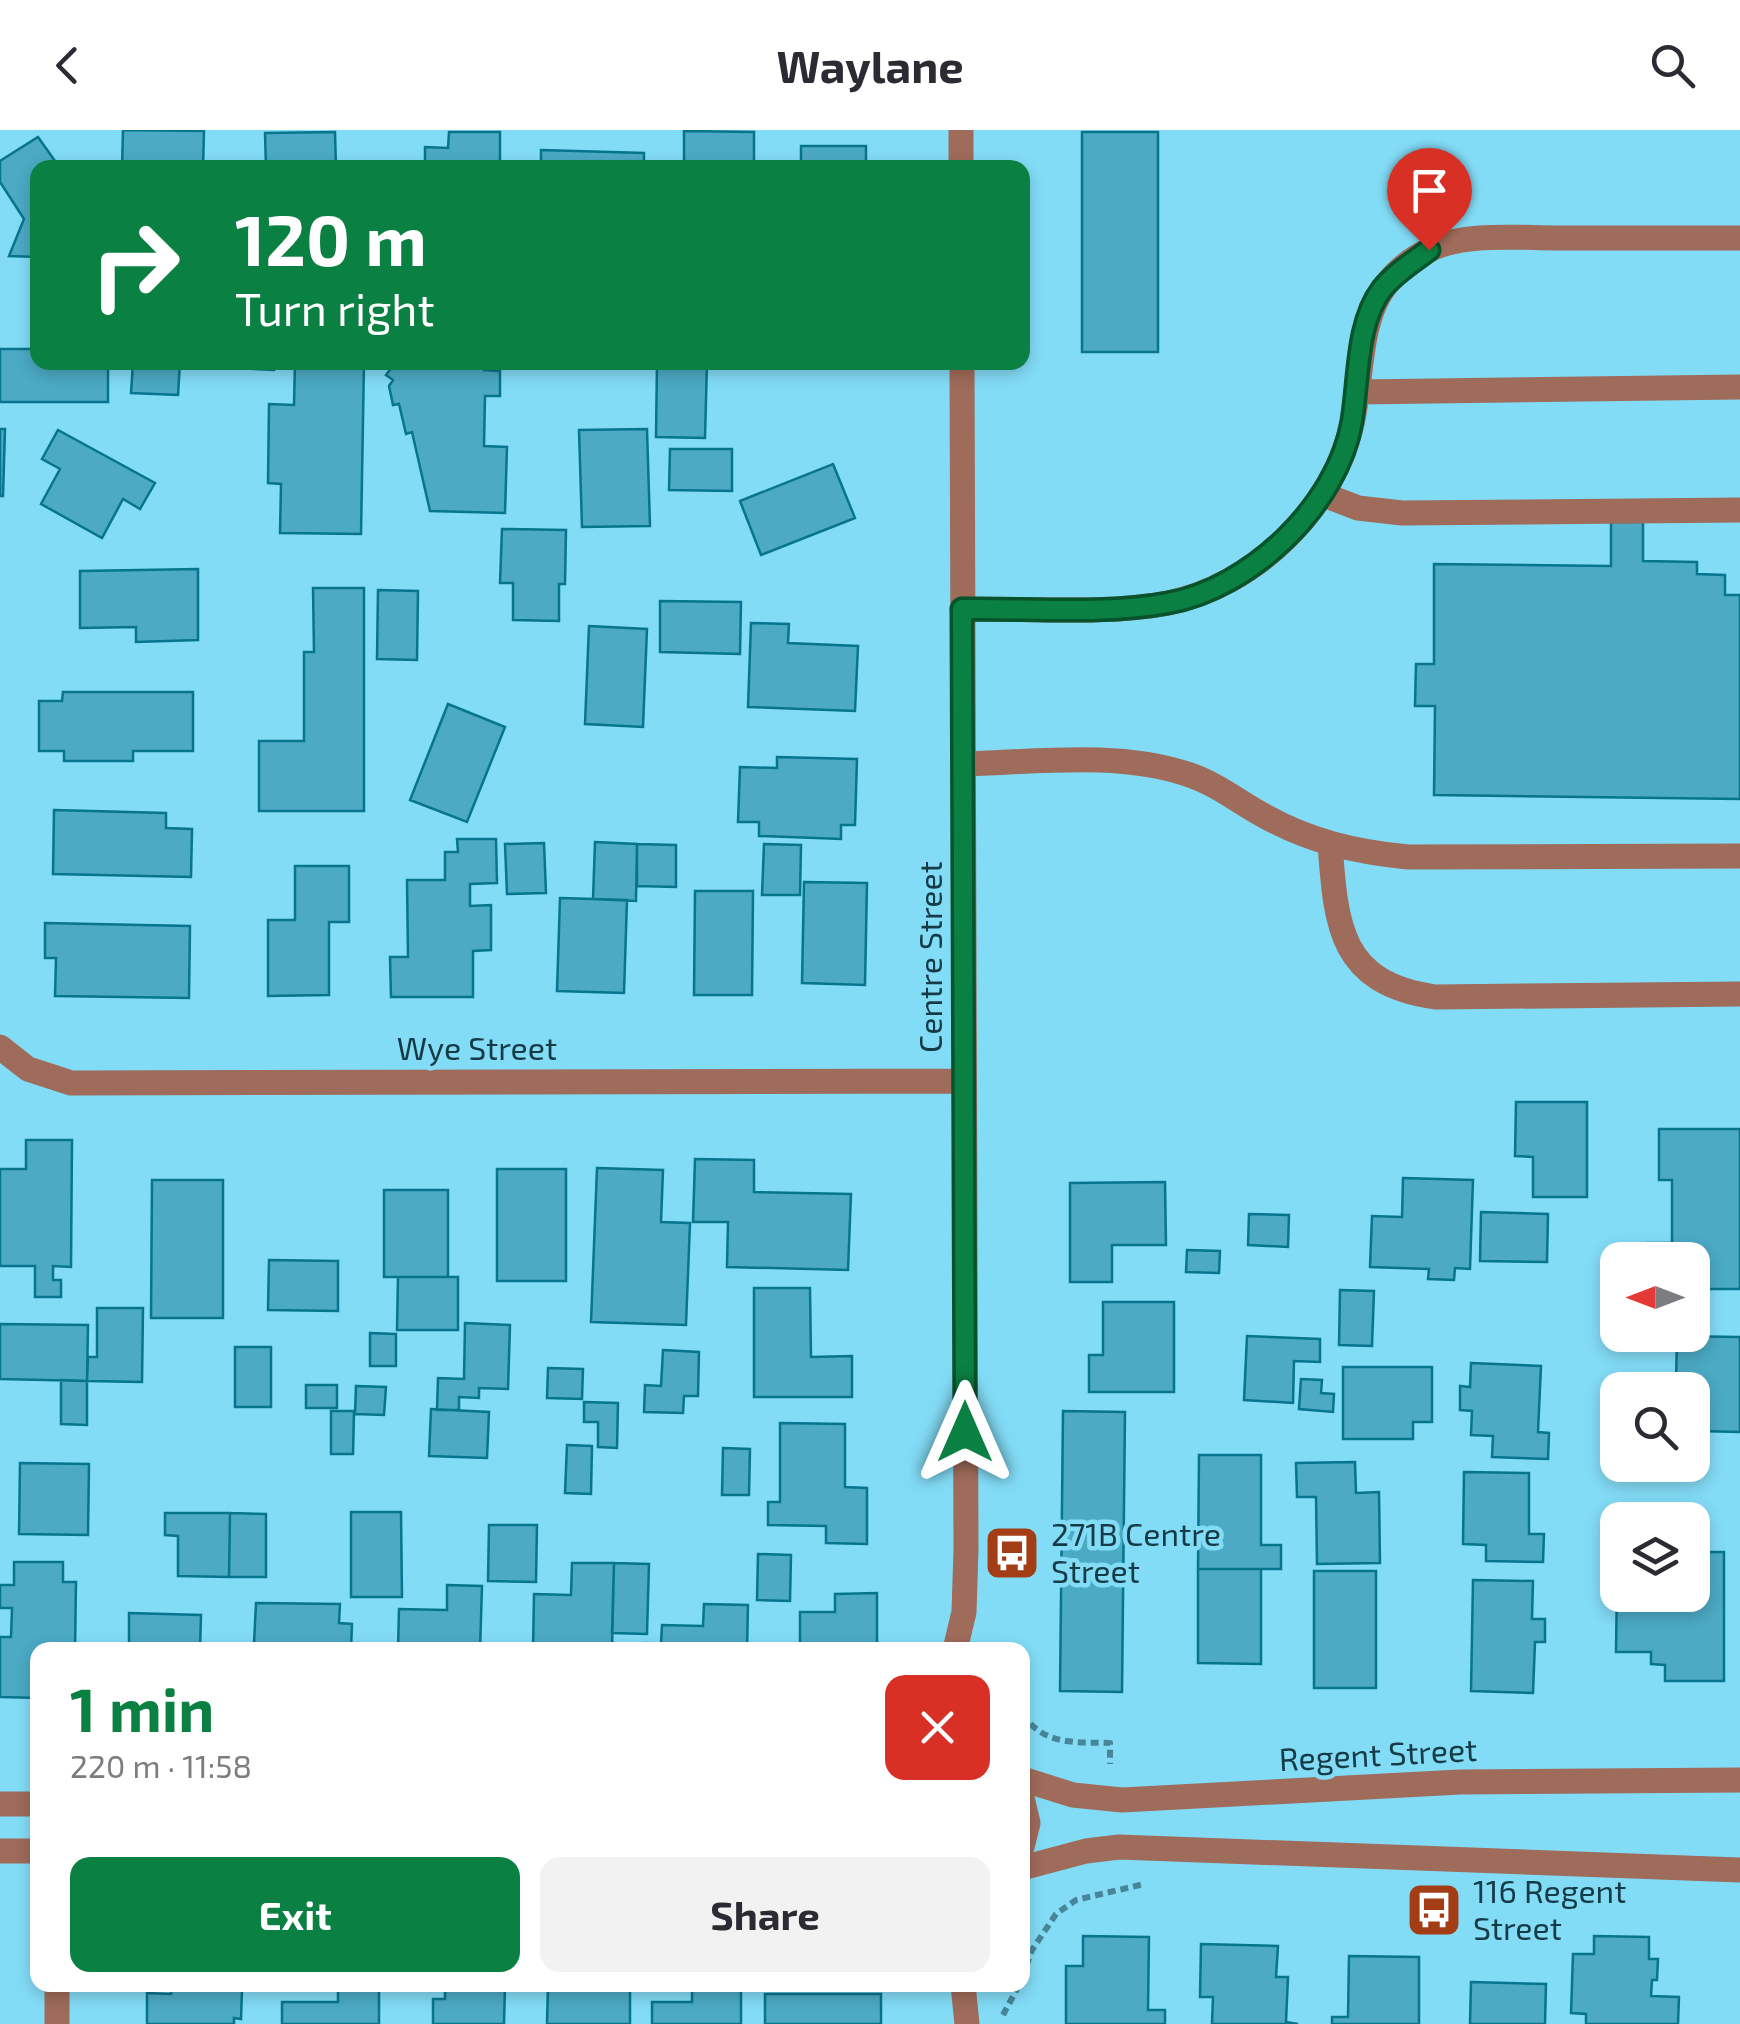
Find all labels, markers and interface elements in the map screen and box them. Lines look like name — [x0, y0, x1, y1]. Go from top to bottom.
icon: back — [40, 38, 95, 93]
text: Waylane — [776, 38, 964, 92]
icon: search — [1645, 38, 1700, 93]
pin — [1387, 148, 1472, 251]
icon: arrive — [1402, 163, 1457, 218]
text: 120 m — [235, 196, 427, 280]
icon: right — [70, 200, 200, 330]
text: Turn right — [235, 281, 435, 335]
street label: Centre Street — [910, 861, 948, 1053]
street label: Wye Street — [397, 1028, 557, 1066]
north arrow — [1600, 1242, 1710, 1352]
map controls — [1600, 1242, 1710, 1612]
button: search — [1600, 1372, 1710, 1482]
position arrow — [913, 1380, 1017, 1484]
button: layers — [1600, 1502, 1710, 1612]
place label: 271B Centre Street — [1051, 1514, 1221, 1589]
bus stop icon: 271B Centre Street — [982, 1523, 1042, 1583]
text: 1 min — [70, 1672, 214, 1744]
button: close — [885, 1675, 990, 1780]
street label: Regent Street — [1278, 1729, 1478, 1777]
text: 220 m · 11:58 — [70, 1746, 252, 1784]
button: Exit — [70, 1857, 520, 1972]
button: Share — [540, 1857, 990, 1972]
place label: 116 Regent Street — [1473, 1871, 1626, 1946]
bus stop icon: 116 Regent Street — [1404, 1880, 1464, 1940]

